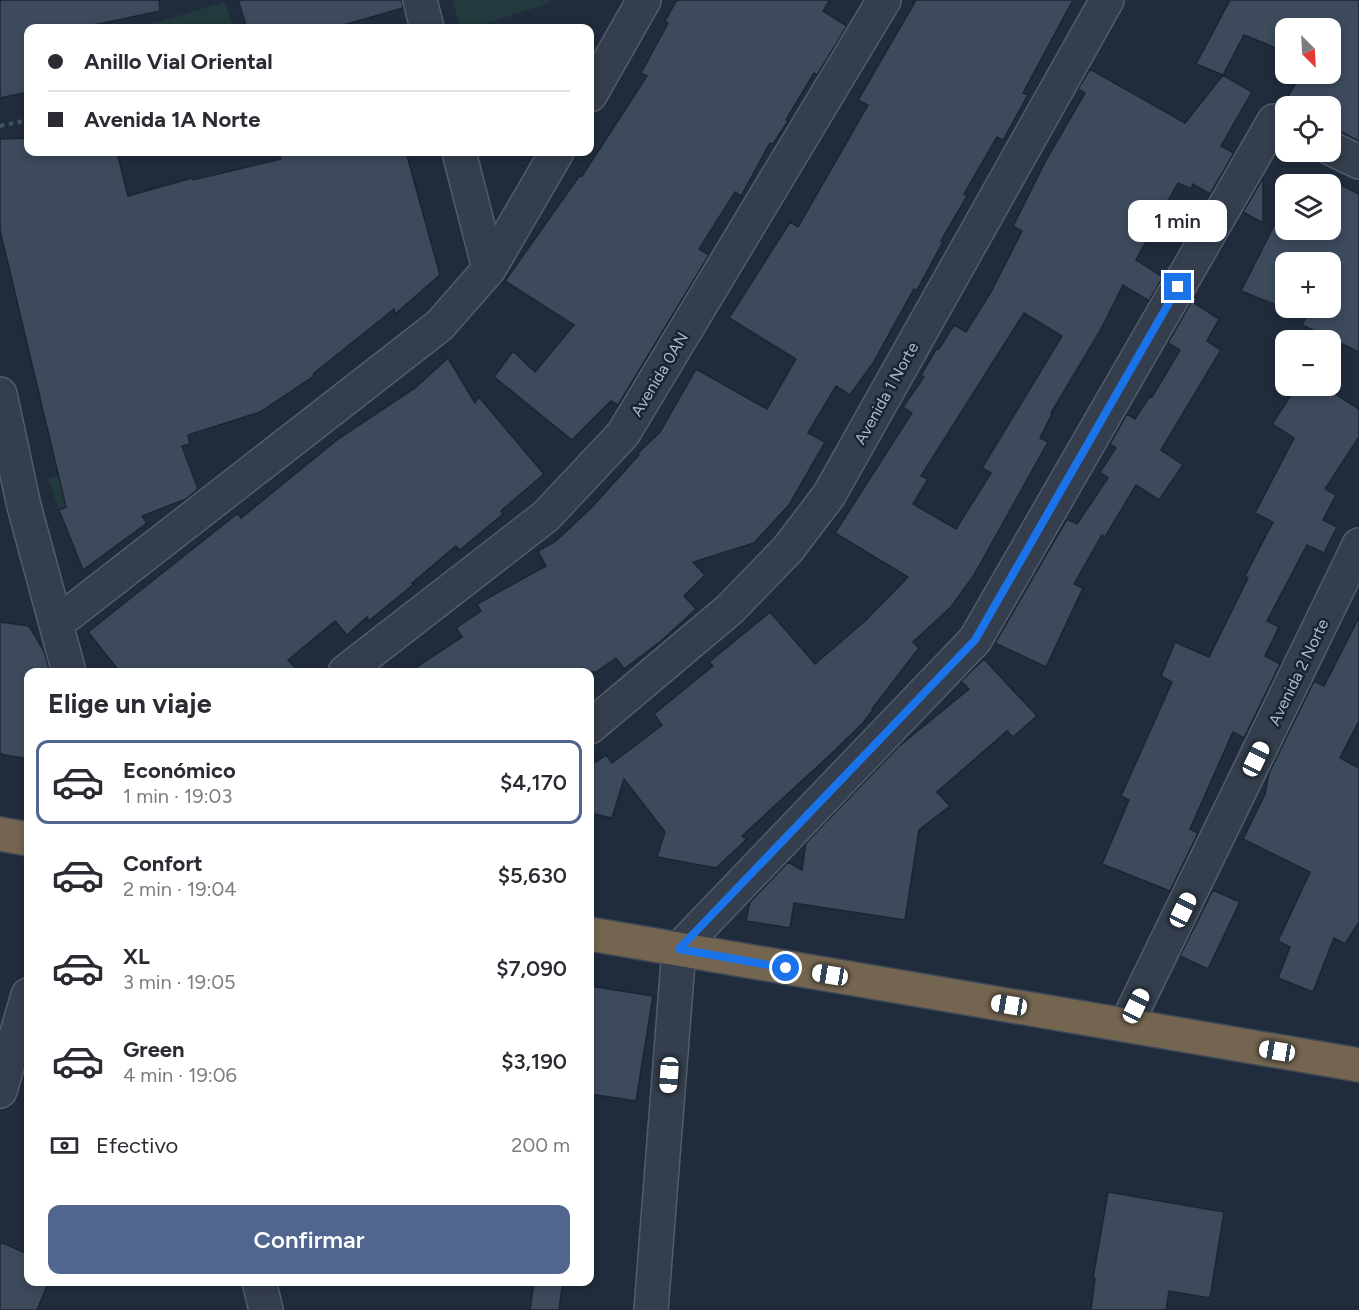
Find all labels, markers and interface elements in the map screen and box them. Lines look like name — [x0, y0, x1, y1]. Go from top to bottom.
north arrow — [1275, 18, 1341, 84]
map controls — [1275, 18, 1341, 396]
text: Anillo Vial Oriental — [84, 48, 273, 75]
button: locate — [1275, 96, 1341, 162]
text: Avenida 1A Norte — [84, 106, 260, 133]
button: layers — [1275, 174, 1341, 240]
callout: 1 min — [1128, 200, 1228, 242]
text: 1 min — [1154, 209, 1201, 233]
button: + — [1275, 252, 1341, 318]
route end — [1164, 273, 1191, 300]
street label: Avenida 0AN — [627, 329, 692, 420]
button: − — [1275, 330, 1341, 396]
street label: Avenida 1 Norte — [850, 339, 923, 448]
street label: Avenida 2 Norte — [1264, 616, 1333, 729]
text: Elige un viaje — [48, 687, 212, 720]
car — [1240, 739, 1272, 779]
icon: car — [51, 755, 105, 809]
text: Económico — [123, 757, 236, 784]
text: $4,170 — [500, 769, 567, 796]
text: 1 min · 19:03 — [123, 784, 232, 808]
icon: car — [51, 848, 105, 902]
text: Confort — [123, 850, 203, 877]
text: $5,630 — [498, 862, 567, 889]
text: 2 min · 19:04 — [123, 877, 237, 901]
car — [1167, 890, 1199, 930]
icon: car — [51, 941, 105, 995]
text: XL — [123, 943, 150, 970]
route start — [772, 954, 799, 981]
text: $7,090 — [496, 955, 567, 982]
car — [811, 963, 849, 987]
text: 3 min · 19:05 — [123, 970, 236, 994]
car — [1120, 986, 1152, 1026]
car — [990, 993, 1028, 1017]
icon: car — [51, 1034, 105, 1088]
text: Green — [123, 1036, 185, 1063]
car — [1258, 1039, 1296, 1063]
text: $3,190 — [501, 1048, 567, 1075]
car — [659, 1056, 679, 1094]
text: 4 min · 19:06 — [123, 1063, 237, 1087]
icon: cash — [48, 1129, 81, 1162]
text: Efectivo — [96, 1132, 178, 1159]
text: 200 m — [511, 1133, 570, 1157]
button: Confirmar — [48, 1205, 570, 1274]

